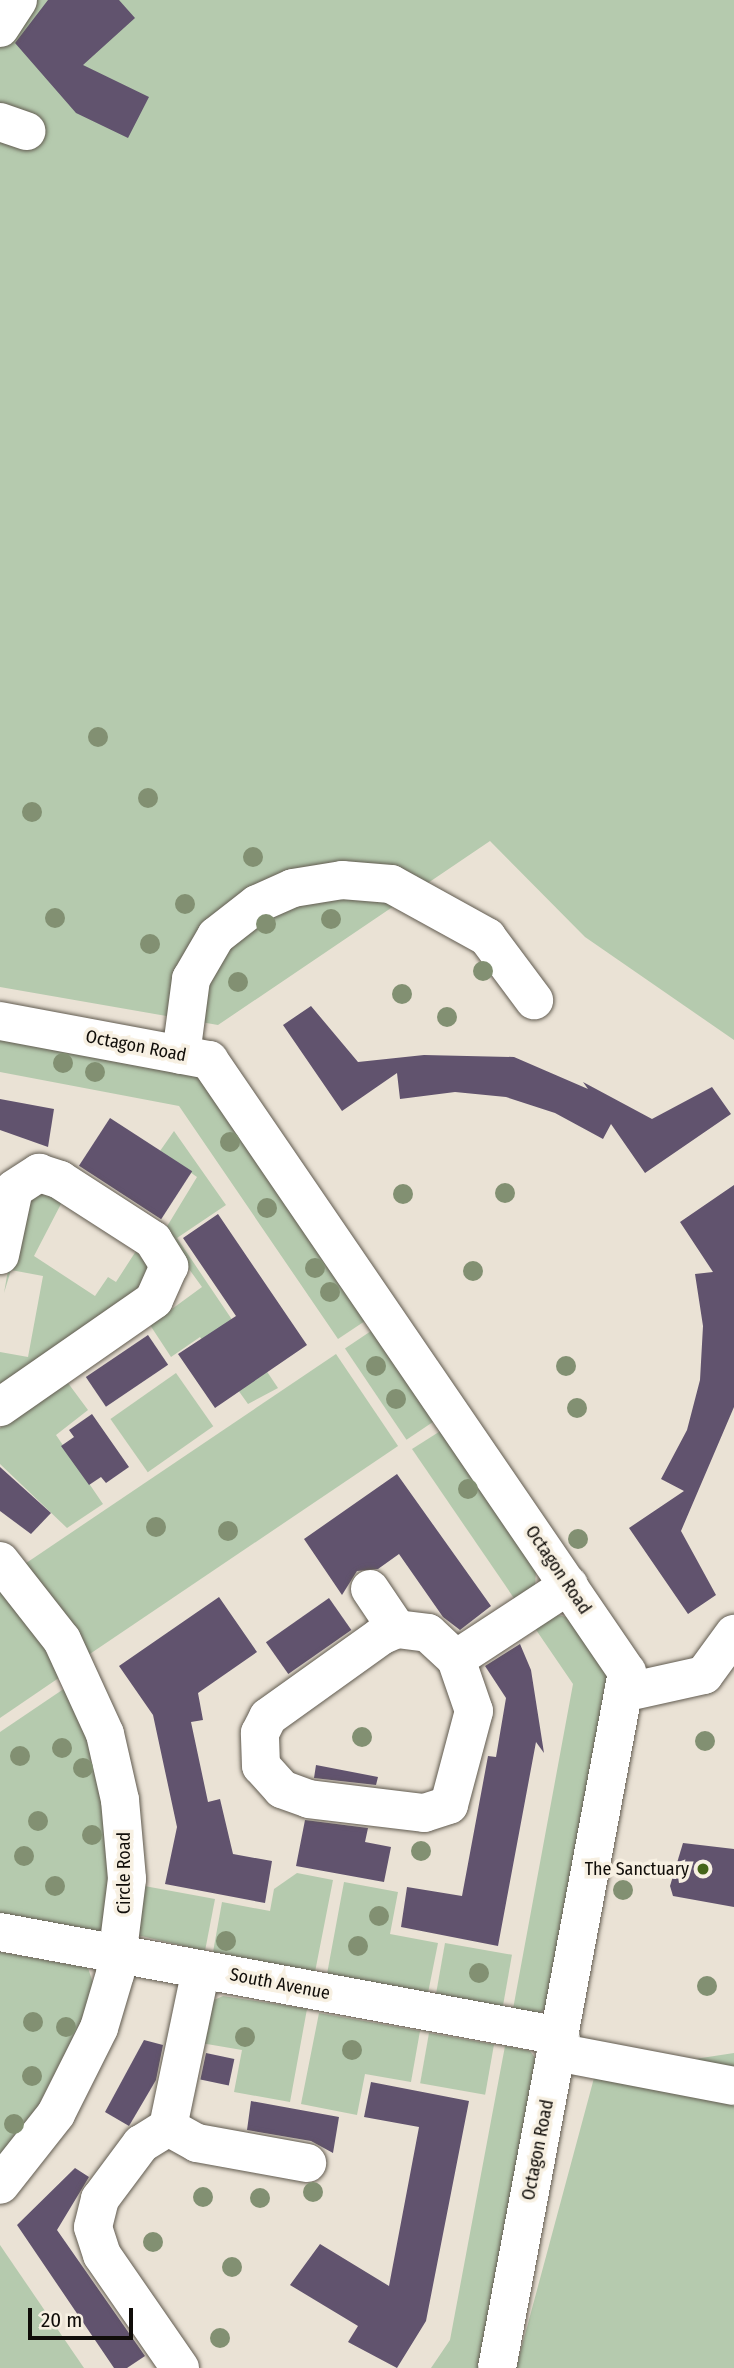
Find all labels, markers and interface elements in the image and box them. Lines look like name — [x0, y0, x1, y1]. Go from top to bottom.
street label: Octagon Road — [84, 1026, 188, 1066]
street label: Octagon Road — [521, 1522, 595, 1618]
street label: Circle Road — [113, 1832, 135, 1914]
place label: The Sanctuary — [585, 1858, 689, 1880]
marker: The Sanctuary — [695, 1861, 711, 1877]
street label: South Avenue — [228, 1964, 332, 2004]
street label: Octagon Road — [518, 2098, 558, 2202]
scale bar — [32, 2294, 136, 2338]
text: 20 m — [41, 2307, 82, 2333]

